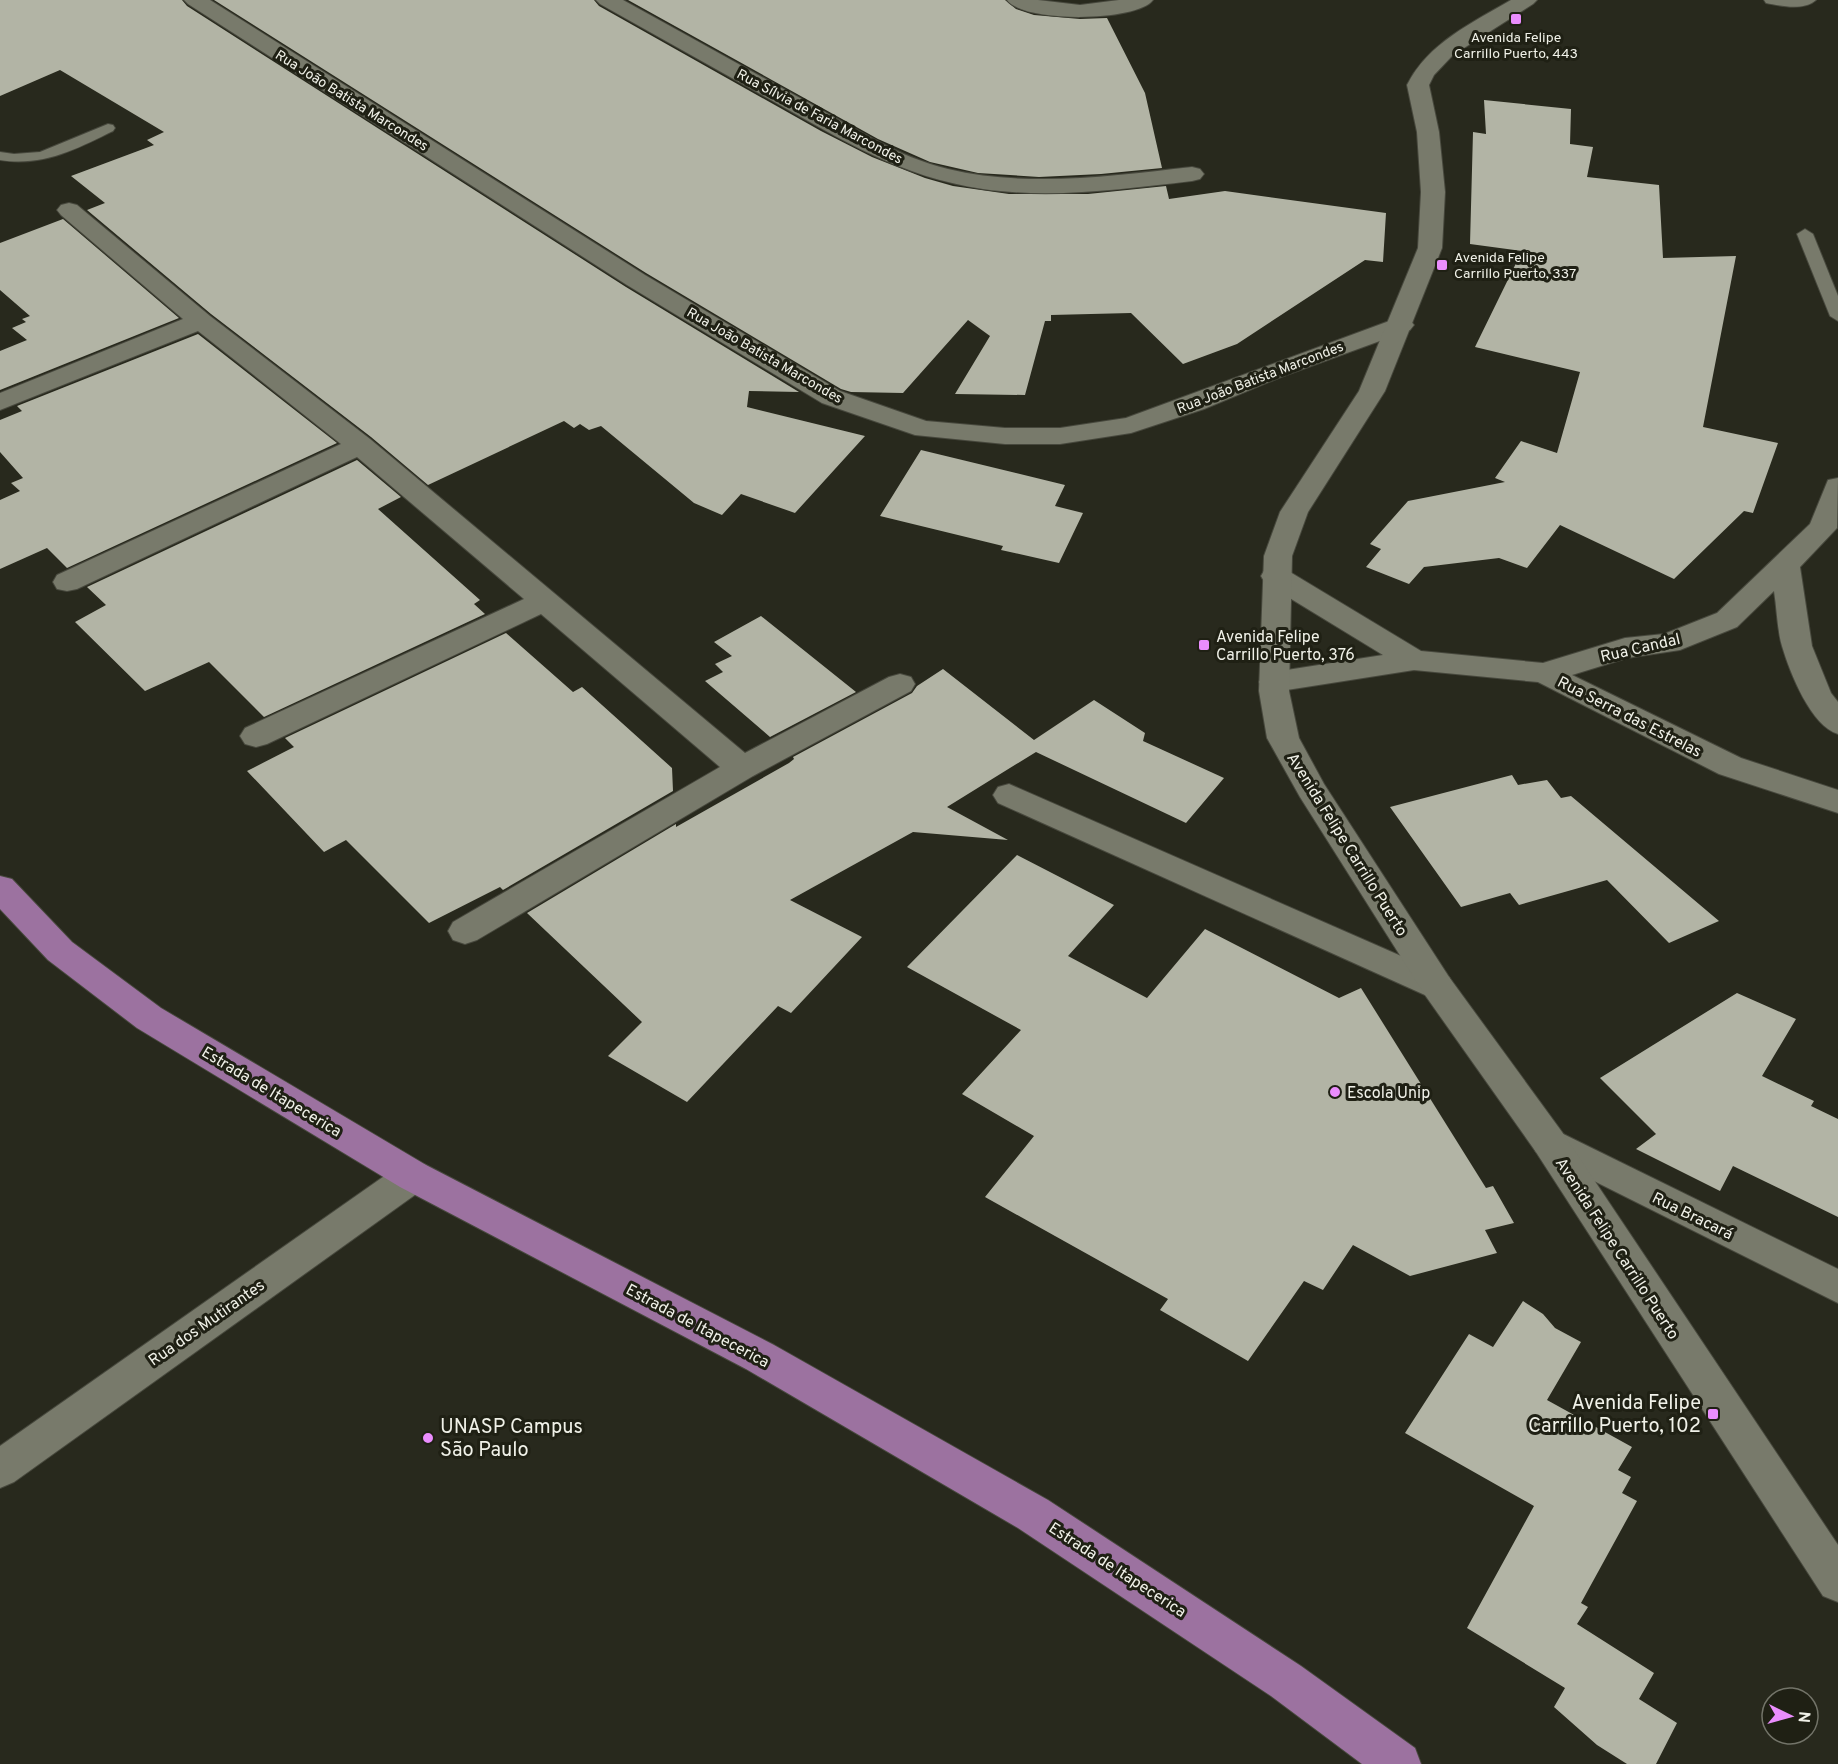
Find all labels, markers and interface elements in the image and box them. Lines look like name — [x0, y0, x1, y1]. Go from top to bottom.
marker: Avenida Felipe Carrillo Puerto, 443 — [1509, 12, 1523, 26]
place label: Avenida Felipe Carrillo Puerto, 443 — [1454, 30, 1578, 63]
street label: Rua João Batista Marcondes — [272, 47, 431, 155]
street label: Rua Sílvia de Faria Marcondes — [733, 66, 905, 168]
place label: Avenida Felipe Carrillo Puerto, 337 — [1454, 250, 1576, 283]
marker: Avenida Felipe Carrillo Puerto, 337 — [1435, 258, 1449, 272]
street label: Rua João Batista Marcondes — [683, 305, 845, 408]
street label: Rua João Batista Marcondes — [1175, 339, 1346, 418]
place label: Avenida Felipe Carrillo Puerto, 376 — [1216, 628, 1355, 666]
street label: Rua Candal — [1598, 630, 1682, 668]
marker: Avenida Felipe Carrillo Puerto, 376 — [1197, 638, 1211, 652]
street label: Rua Serra das Estrelas — [1554, 673, 1705, 763]
street label: Avenida Felipe Carrillo Puerto — [1281, 750, 1411, 941]
street label: Estrada de Itapecerica — [197, 1043, 345, 1142]
place label: Escola Unip — [1347, 1084, 1430, 1104]
marker: Escola Unip — [1328, 1085, 1342, 1099]
street label: Avenida Felipe Carrillo Puerto — [1550, 1154, 1683, 1344]
street label: Rua Bracará — [1648, 1189, 1736, 1245]
street label: Rua dos Mutirantes — [145, 1276, 269, 1371]
street label: Estrada de Itapecerica — [622, 1280, 772, 1373]
place label: Avenida Felipe Carrillo Puerto, 102 — [1528, 1391, 1701, 1440]
marker: Avenida Felipe Carrillo Puerto, 102 — [1706, 1407, 1720, 1421]
place label: UNASP Campus São Paulo — [440, 1415, 583, 1464]
marker: UNASP Campus São Paulo — [421, 1431, 435, 1445]
street label: Estrada de Itapecerica — [1044, 1519, 1189, 1623]
north arrow — [1760, 1686, 1820, 1746]
text: N — [1792, 1711, 1813, 1724]

